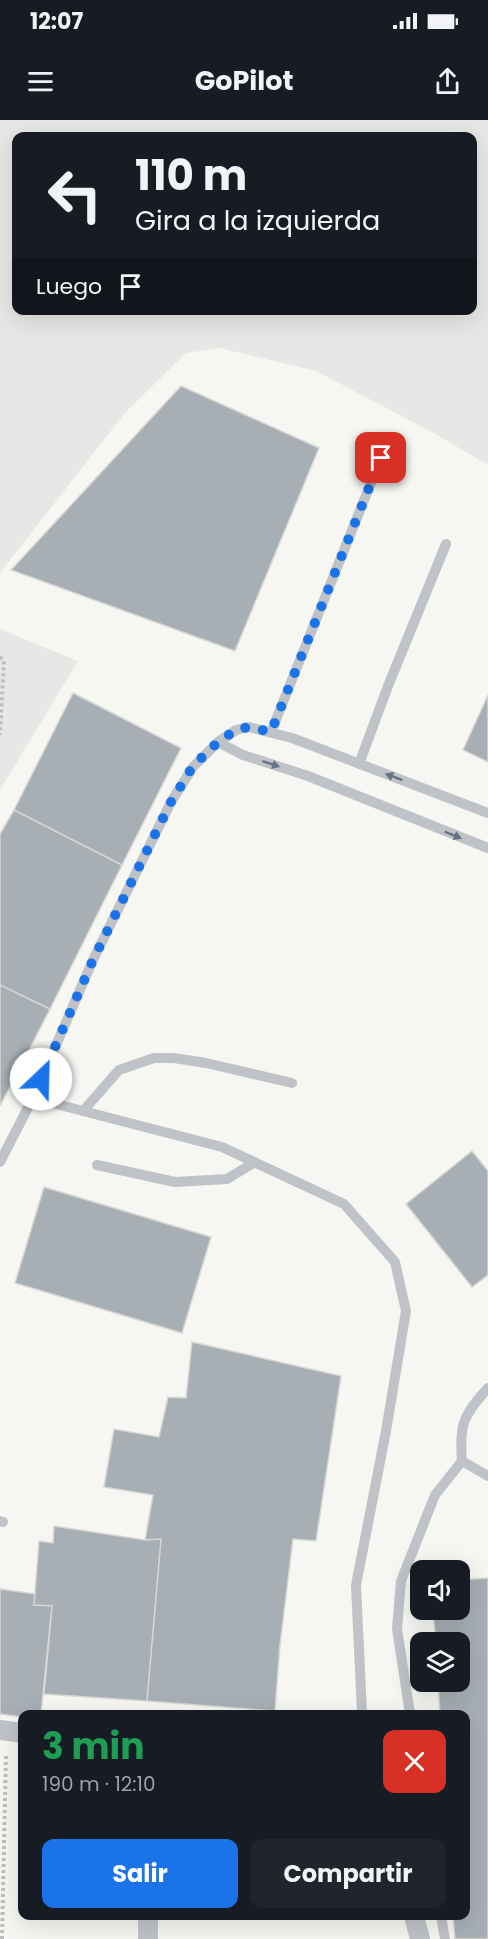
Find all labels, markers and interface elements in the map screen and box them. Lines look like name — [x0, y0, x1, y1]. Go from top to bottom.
text: 12:07 — [30, 6, 83, 37]
text: GoPilot — [195, 62, 293, 99]
icon: menu — [24, 65, 57, 98]
icon: share — [431, 65, 464, 98]
text: 110 m — [135, 146, 247, 205]
icon: left — [36, 156, 114, 234]
text: Gira a la izquierda — [135, 202, 380, 239]
icon: arrive — [114, 270, 147, 303]
text: Luego — [36, 271, 102, 302]
pin — [355, 432, 406, 483]
icon: arrive — [364, 441, 397, 474]
one-way arrow — [262, 760, 280, 769]
one-way arrow — [385, 772, 403, 782]
one-way arrow — [445, 830, 463, 840]
position arrow — [9, 1047, 73, 1111]
map controls — [410, 1560, 470, 1692]
button: sound — [410, 1560, 470, 1620]
button: layers — [410, 1632, 470, 1692]
text: 3 min — [42, 1721, 144, 1772]
button: close — [383, 1730, 446, 1793]
text: 190 m · 12:10 — [42, 1770, 156, 1798]
button: Salir — [42, 1839, 238, 1908]
button: Compartir — [250, 1839, 446, 1908]

